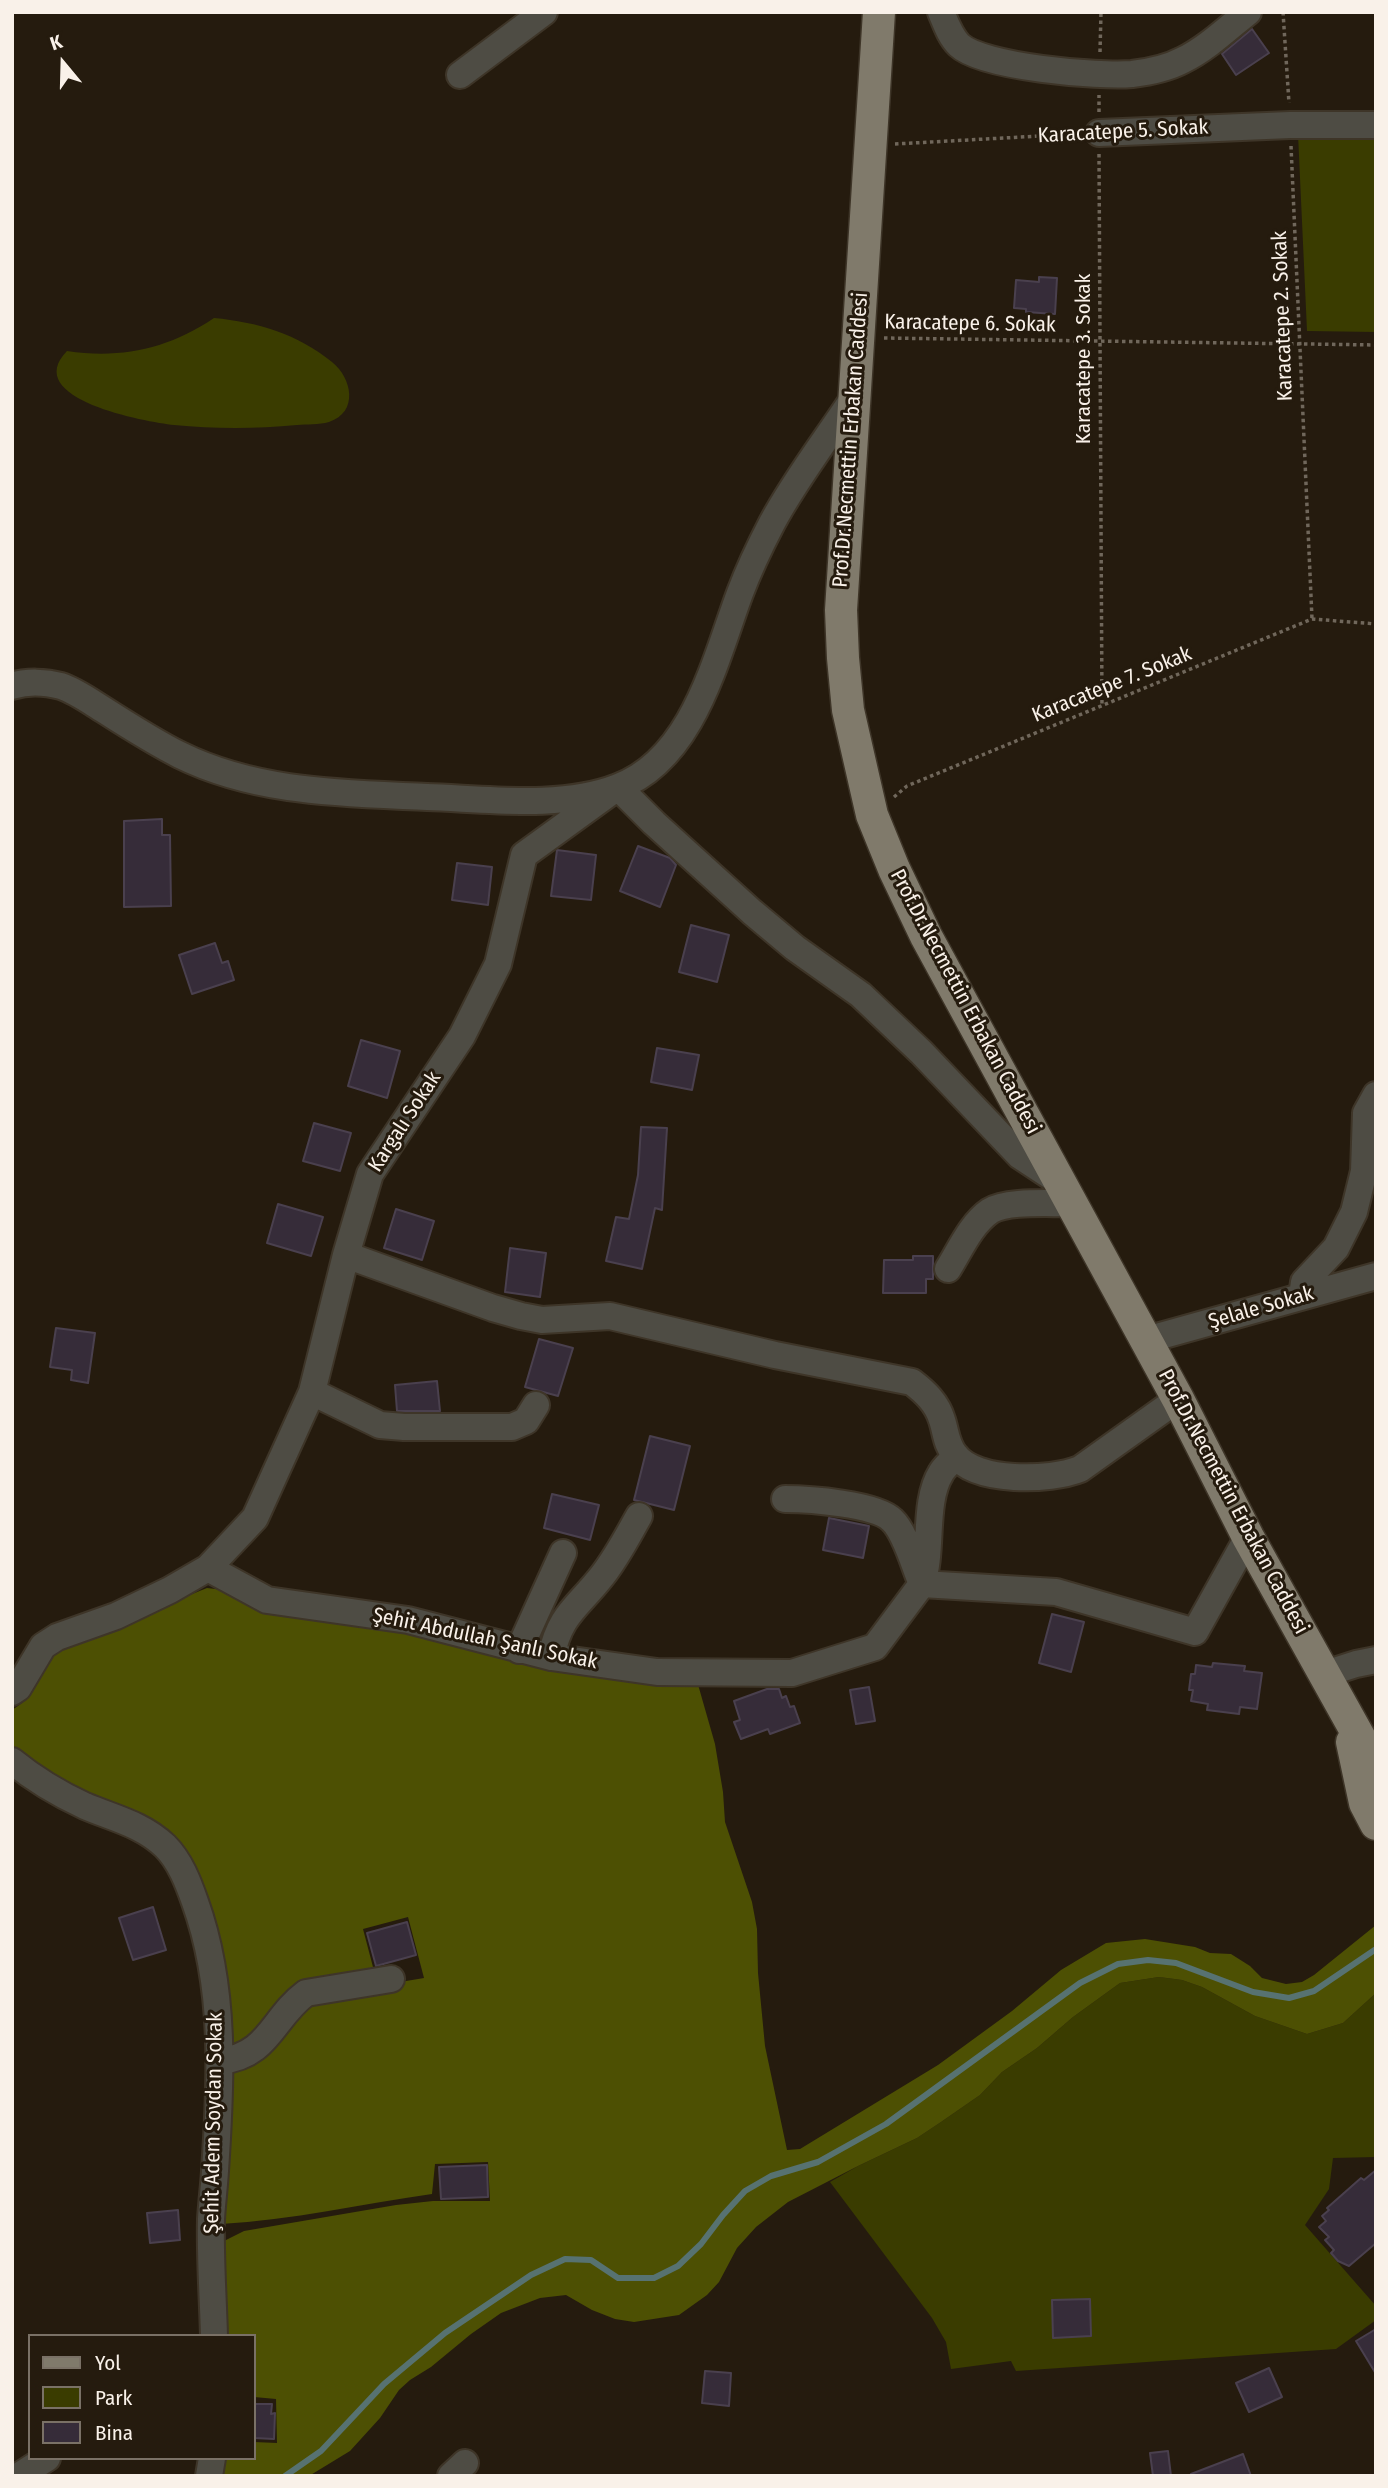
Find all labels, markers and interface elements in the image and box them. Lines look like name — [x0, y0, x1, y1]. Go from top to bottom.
north arrow — [28, 28, 98, 98]
text: K — [47, 30, 65, 55]
street label: Karacatepe 5. Sokak — [1037, 115, 1209, 149]
street label: Karacatepe 2. Sokak — [1267, 230, 1299, 402]
street label: Karacatepe 3. Sokak — [1071, 274, 1097, 444]
street label: Prof.Dr.Necmettin Erbakan Caddesi — [828, 291, 874, 589]
street label: Karacatepe 6. Sokak — [884, 310, 1056, 338]
street label: Karacatepe 7. Sokak — [1029, 642, 1195, 728]
street label: Prof.Dr.Necmettin Erbakan Caddesi — [884, 865, 1046, 1139]
street label: Kargalı Sokak — [363, 1067, 447, 1177]
street label: Şelale Sokak — [1206, 1281, 1316, 1335]
street label: Prof.Dr.Necmettin Erbakan Caddesi — [1152, 1365, 1314, 1639]
street label: Şehit Abdullah Şanlı Sokak — [370, 1603, 600, 1675]
street label: Şehit Adem Soydan Sokak — [199, 2012, 229, 2234]
legend — [28, 2334, 256, 2460]
text: Yol — [95, 2350, 121, 2376]
text: Park — [95, 2385, 132, 2411]
text: Bina — [95, 2420, 133, 2446]

